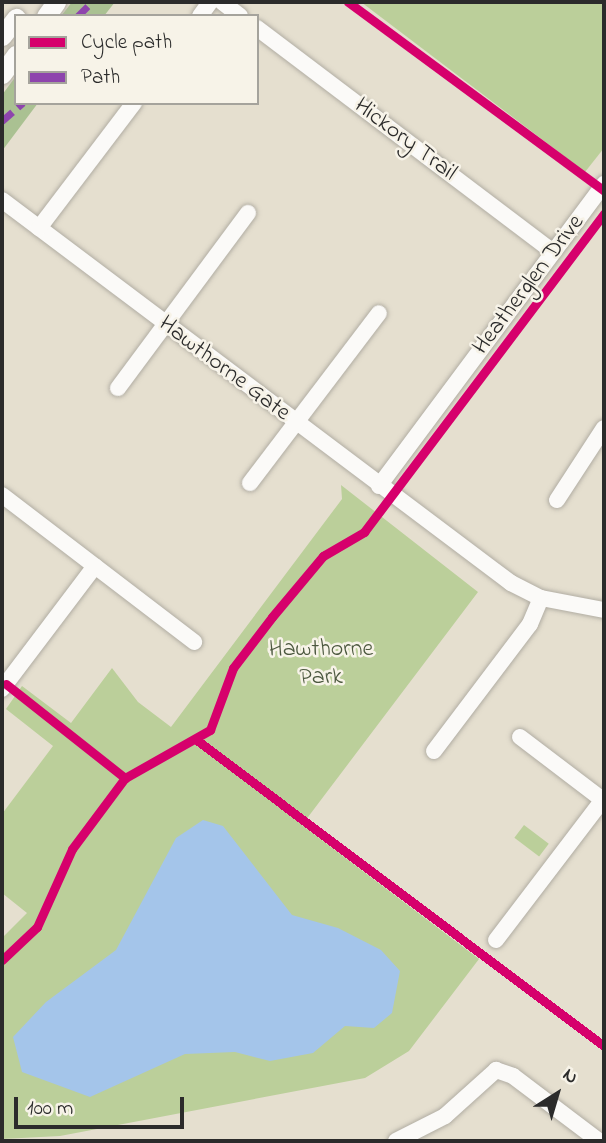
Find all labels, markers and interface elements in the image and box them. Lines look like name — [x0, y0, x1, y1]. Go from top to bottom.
legend — [14, 14, 259, 105]
text: Cycle path — [81, 28, 172, 58]
text: Path — [81, 63, 120, 93]
street label: Hickory Trail — [348, 92, 462, 188]
street label: Heatherglen Drive — [467, 209, 591, 361]
street label: Hawthorne Gate — [152, 310, 296, 428]
park label: Hawthorne Park — [269, 636, 373, 692]
north arrow — [522, 1059, 592, 1129]
text: N — [557, 1062, 583, 1091]
scale bar — [18, 1084, 187, 1128]
text: 100 m — [27, 1094, 73, 1124]

